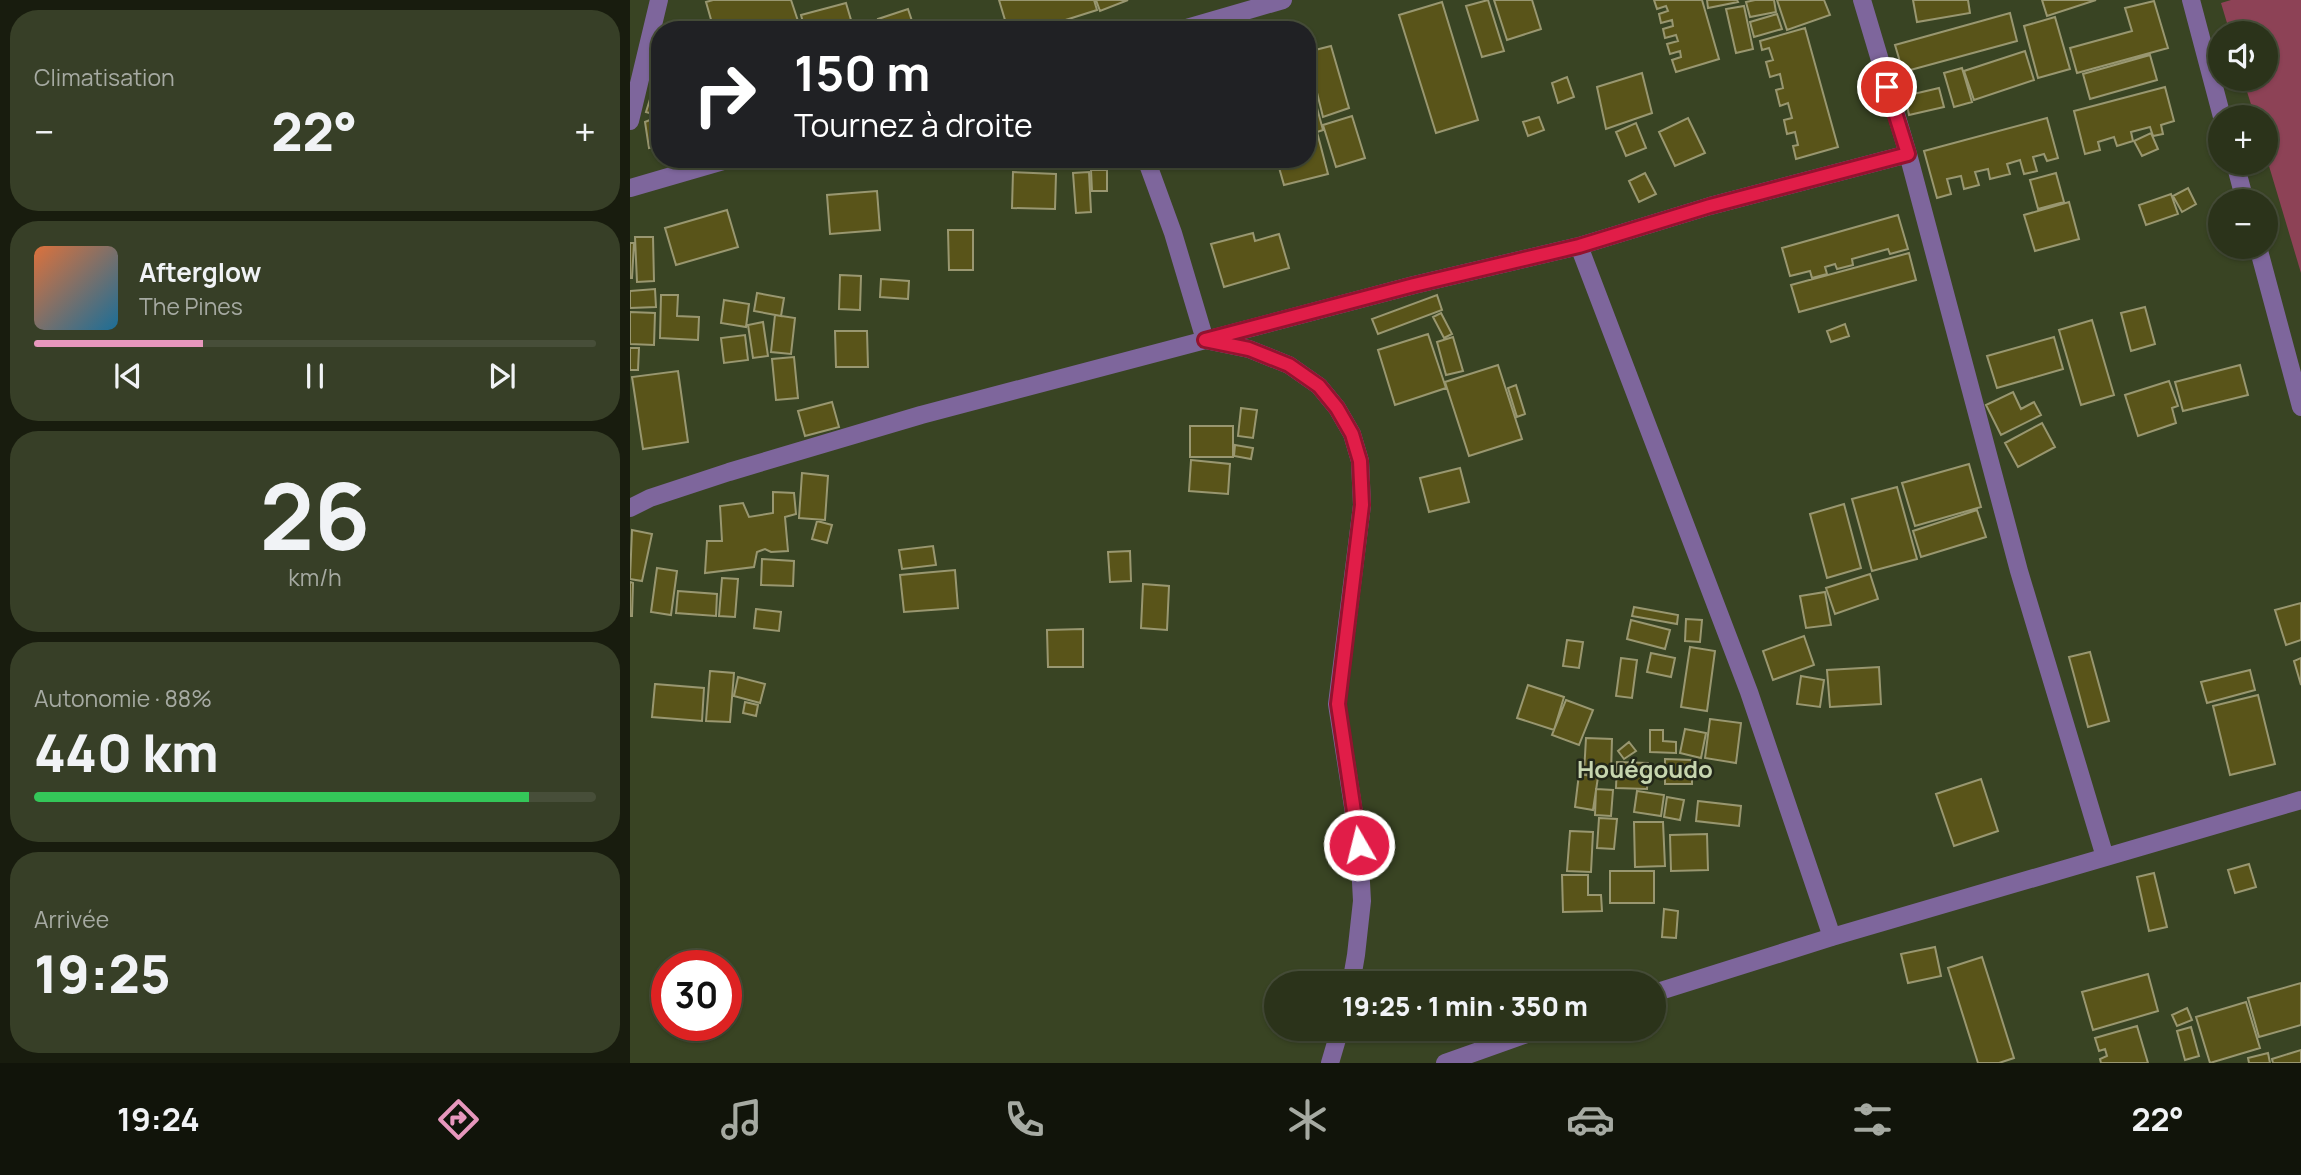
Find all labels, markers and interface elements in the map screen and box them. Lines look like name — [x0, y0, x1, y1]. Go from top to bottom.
map controls — [2208, 21, 2278, 259]
button: sound — [2208, 21, 2278, 91]
text: 150 m — [794, 39, 930, 106]
icon: right — [679, 49, 770, 140]
pin — [1857, 57, 1917, 117]
text: Climatisation — [34, 61, 175, 93]
icon: arrive — [1868, 68, 1906, 106]
text: 22° — [271, 96, 357, 167]
text: Tournez à droite — [794, 103, 1033, 147]
text: − — [34, 105, 55, 157]
text: + — [574, 105, 596, 157]
button: + — [2208, 105, 2278, 175]
button: − — [2208, 189, 2278, 259]
text: Afterglow — [139, 254, 261, 290]
text: The Pines — [139, 290, 243, 322]
icon: previous — [109, 357, 147, 395]
icon: pause — [296, 357, 334, 395]
icon: next — [483, 357, 521, 395]
text: 26 — [260, 453, 370, 577]
text: km/h — [288, 561, 342, 593]
text: Autonomie · 88% — [34, 682, 212, 714]
text: 440 km — [34, 717, 219, 788]
district label: Houégoudo — [1577, 752, 1713, 785]
position arrow — [1322, 808, 1396, 882]
text: Arrivée — [34, 903, 109, 935]
text: 19:25 — [34, 938, 171, 1009]
speed limit sign: 30 — [651, 950, 742, 1041]
text: 19:25 · 1 min · 350 m — [1342, 988, 1588, 1024]
icon: directions — [434, 1095, 483, 1144]
icon: music — [717, 1095, 766, 1144]
icon: phone — [1000, 1095, 1049, 1144]
icon: climate — [1283, 1095, 1332, 1144]
icon: car — [1566, 1095, 1615, 1144]
icon: filters — [1848, 1095, 1897, 1144]
text: 19:24 — [117, 1097, 200, 1141]
text: 22° — [2131, 1097, 2184, 1141]

